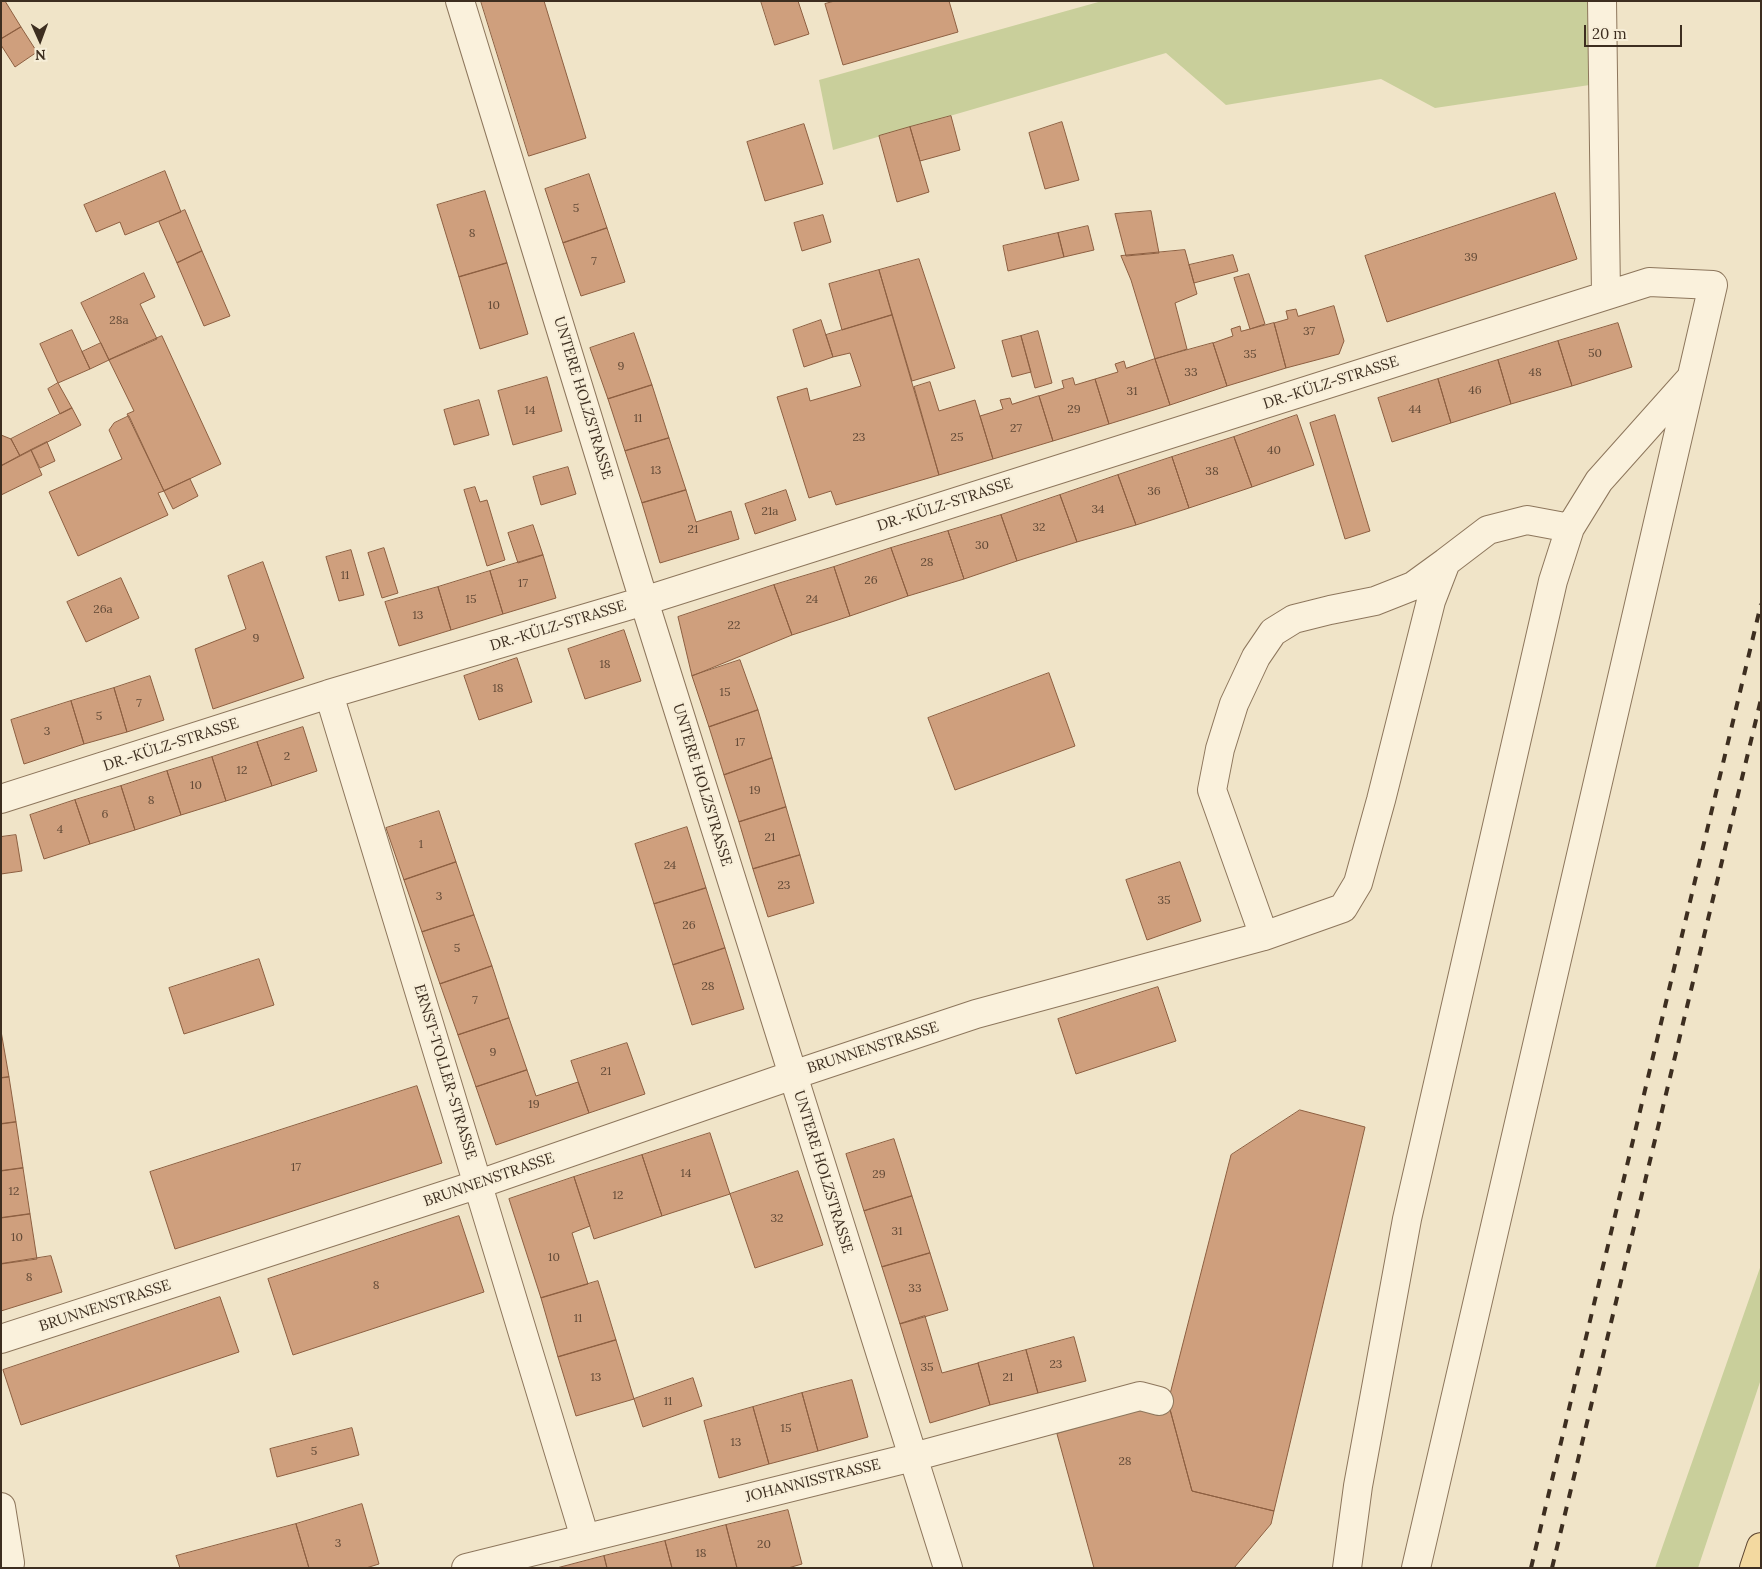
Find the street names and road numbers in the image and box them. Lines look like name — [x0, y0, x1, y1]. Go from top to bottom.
street label: UNTERE HOLZSTRASSE — [550, 314, 616, 482]
street label: DR.-KÜLZ-STRASSE — [1261, 353, 1401, 413]
street label: DR.-KÜLZ-STRASSE — [875, 475, 1015, 535]
street label: DR.-KÜLZ-STRASSE — [488, 597, 628, 655]
street label: UNTERE HOLZSTRASSE — [669, 701, 735, 869]
street label: DR.-KÜLZ-STRASSE — [101, 715, 241, 775]
street label: ERNST-TOLLER-STRASSE — [410, 982, 480, 1162]
street label: BRUNNENSTRASSE — [805, 1018, 941, 1078]
street label: UNTERE HOLZSTRASSE — [790, 1088, 856, 1256]
street label: BRUNNENSTRASSE — [421, 1149, 557, 1211]
street label: BRUNNENSTRASSE — [37, 1276, 173, 1336]
street label: JOHANNISSTRASSE — [744, 1455, 882, 1507]

